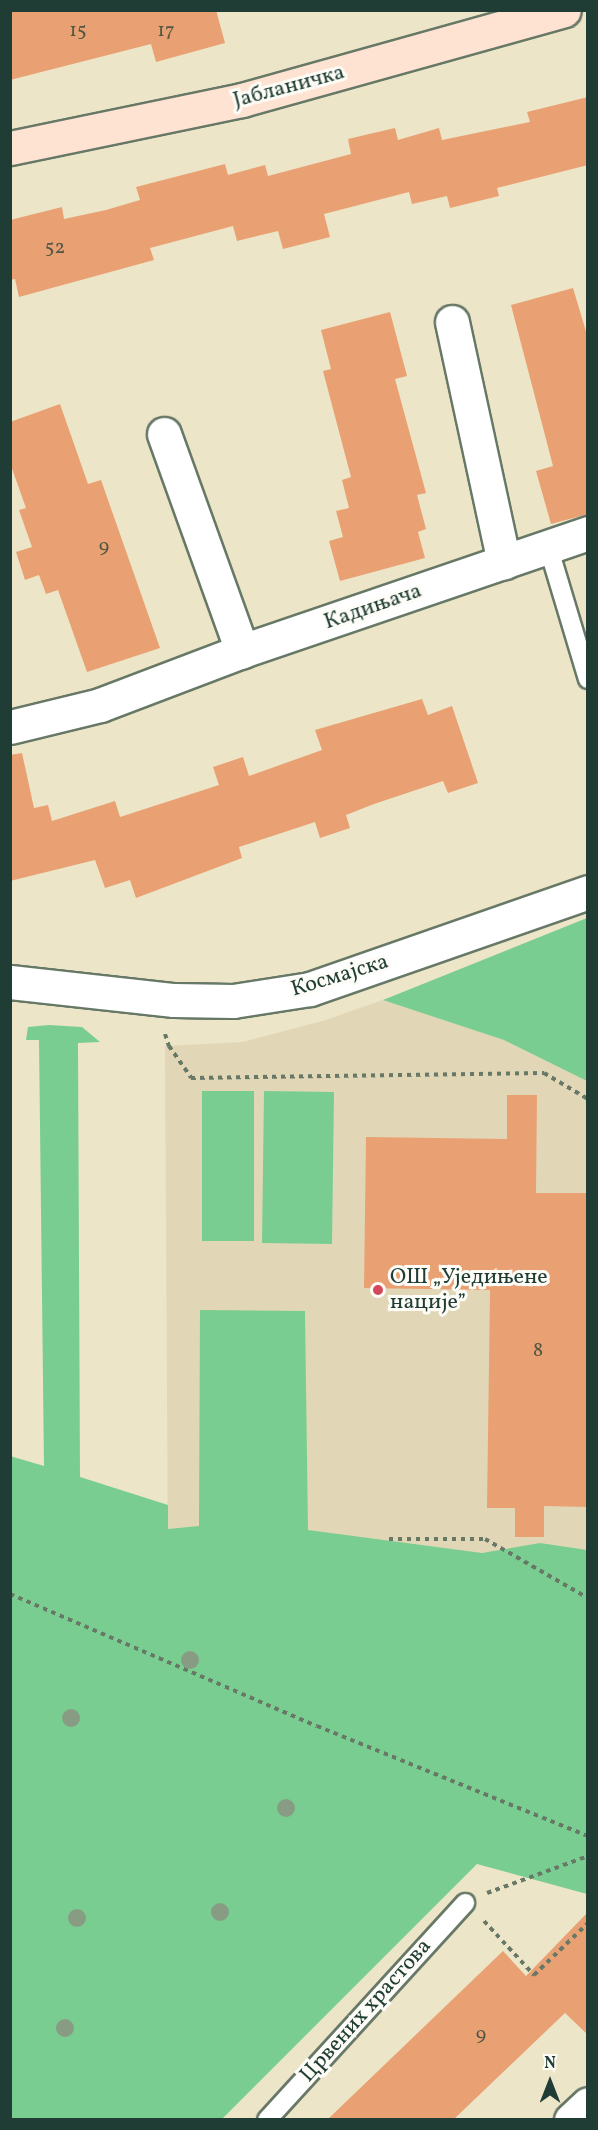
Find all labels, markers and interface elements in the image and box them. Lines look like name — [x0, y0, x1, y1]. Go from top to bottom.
house number: 15 — [69, 19, 87, 43]
house number: 17 — [157, 19, 175, 43]
street label: Јабланичка — [230, 59, 348, 115]
house number: 52 — [45, 236, 65, 260]
house number: 9 — [99, 535, 109, 559]
street label: Кадињача — [321, 578, 425, 636]
street label: Космајска — [288, 949, 392, 1003]
place label: ОШ „Уједињене нације” — [390, 1264, 548, 1316]
marker: ОШ „Уједињене нације” — [371, 1283, 385, 1297]
house number: 8 — [533, 1339, 543, 1363]
street label: Црвених храстова — [295, 1934, 437, 2088]
house number: 9 — [476, 2023, 486, 2047]
north arrow — [520, 2052, 580, 2112]
text: N — [544, 2053, 556, 2075]

